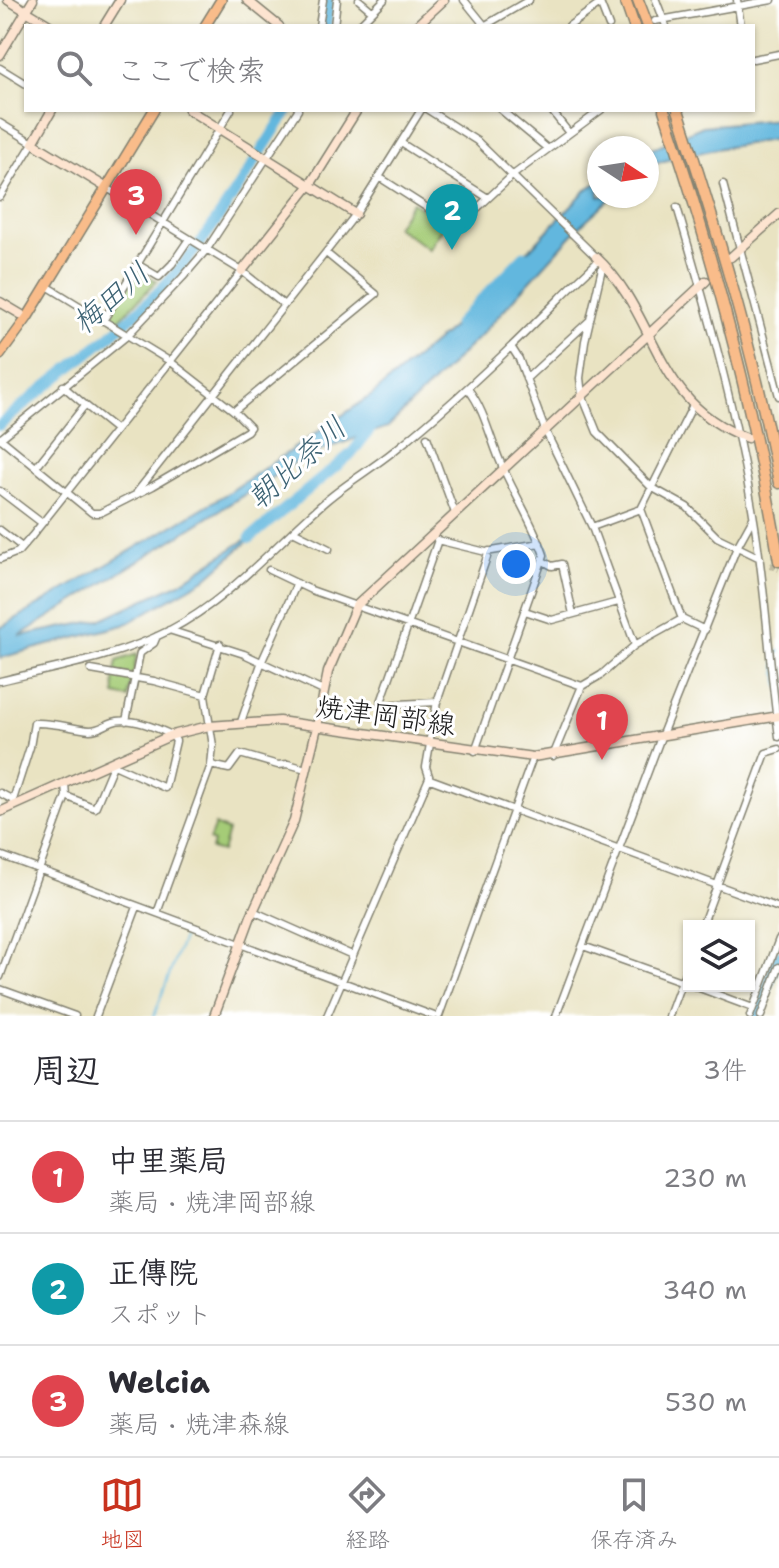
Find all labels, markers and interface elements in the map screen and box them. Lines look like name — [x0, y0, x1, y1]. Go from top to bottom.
search box — [24, 24, 755, 112]
icon: search — [52, 46, 96, 90]
text: ここで検索 — [116, 50, 266, 91]
north arrow — [587, 136, 659, 208]
pin: 3 — [110, 169, 162, 235]
pin: 2 — [426, 184, 478, 250]
water label: 梅田川 — [63, 253, 158, 343]
water label: 朝比奈川 — [238, 407, 355, 518]
your location — [496, 544, 536, 584]
street label: 焼津岡部線 — [314, 686, 458, 744]
pin: 1 — [576, 694, 628, 760]
map controls — [683, 920, 755, 992]
button: layers — [683, 920, 755, 992]
text: 周辺 — [32, 1047, 100, 1093]
text: 3件 — [703, 1052, 747, 1087]
text: 中里薬局 — [108, 1140, 228, 1181]
text: 1 — [52, 1160, 64, 1195]
text: 230 m — [663, 1160, 747, 1195]
text: 薬局 · 焼津岡部線 — [108, 1184, 315, 1219]
text: 正傳院 — [108, 1252, 198, 1293]
text: 2 — [49, 1272, 67, 1307]
text: 340 m — [662, 1272, 747, 1307]
text: スポット — [108, 1296, 212, 1331]
text: Welcia — [108, 1362, 210, 1403]
text: 3 — [49, 1384, 67, 1419]
text: 530 m — [665, 1384, 747, 1419]
text: 薬局 · 焼津森線 — [108, 1406, 289, 1441]
tab: 地図 — [100, 1473, 145, 1554]
tab: 経路 — [345, 1473, 390, 1554]
tab: 保存済み — [590, 1473, 679, 1554]

